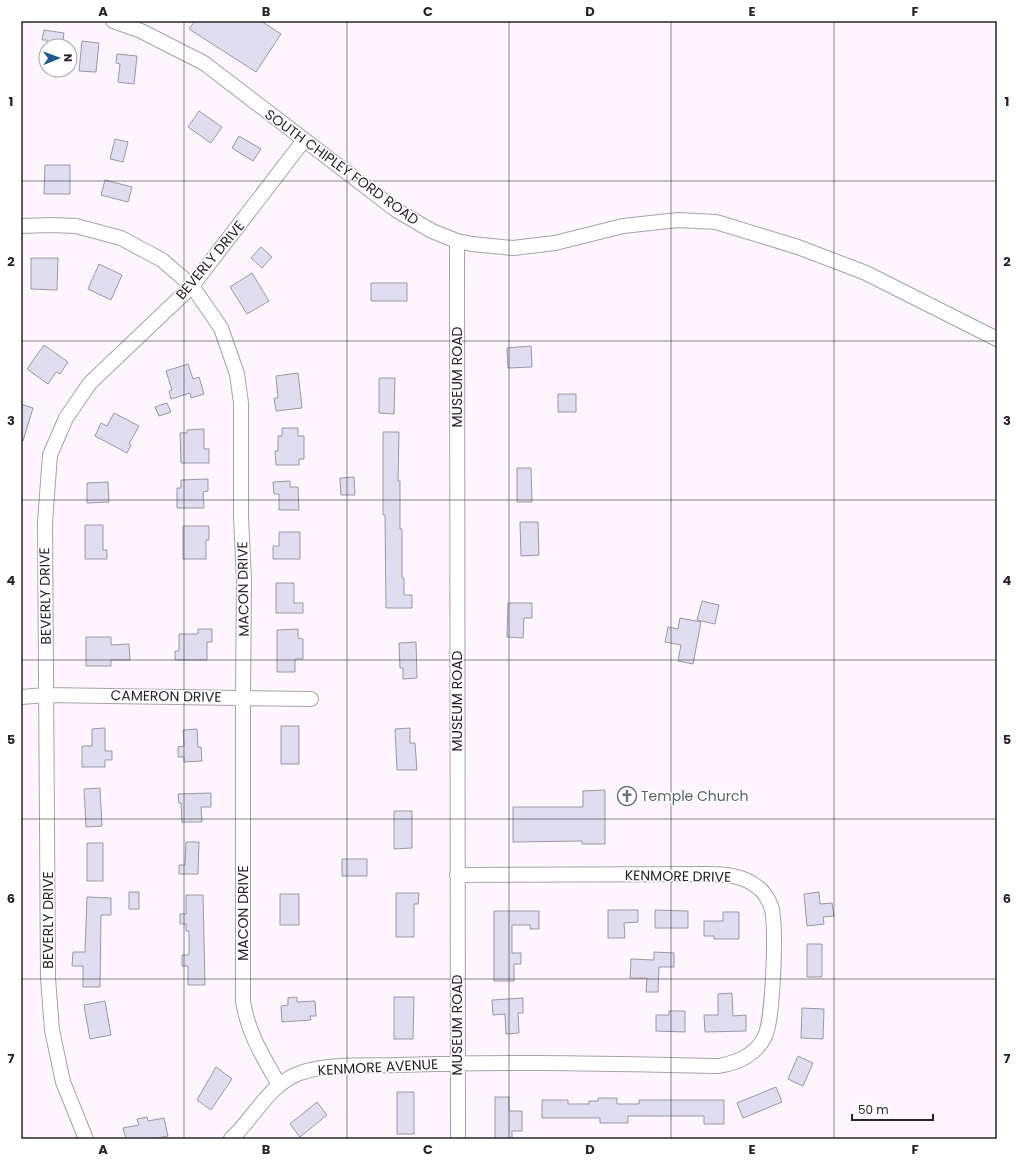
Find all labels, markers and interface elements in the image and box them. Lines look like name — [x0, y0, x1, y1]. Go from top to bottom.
text: A — [98, 2, 108, 21]
text: B — [262, 2, 271, 21]
text: C — [423, 2, 433, 21]
text: D — [585, 2, 595, 21]
text: E — [748, 2, 756, 21]
text: F — [911, 2, 919, 21]
north arrow — [38, 38, 78, 78]
text: N — [60, 54, 76, 62]
text: 1 — [9, 92, 13, 111]
text: 1 — [1005, 92, 1009, 111]
street label: SOUTH CHIPLEY FORD ROAD — [261, 104, 423, 230]
street label: BEVERLY DRIVE — [171, 216, 249, 304]
text: 2 — [7, 252, 15, 271]
text: 2 — [1003, 252, 1011, 271]
street label: MUSEUM ROAD — [447, 326, 467, 428]
text: 3 — [7, 411, 15, 430]
text: 3 — [1003, 411, 1011, 430]
street label: MACON DRIVE — [232, 541, 254, 637]
street label: BEVERLY DRIVE — [34, 547, 56, 645]
text: 4 — [7, 571, 16, 590]
text: 4 — [1003, 571, 1012, 590]
street label: MUSEUM ROAD — [447, 650, 467, 752]
street label: CAMERON DRIVE — [110, 685, 222, 707]
text: 5 — [7, 730, 15, 749]
text: 5 — [1003, 730, 1011, 749]
church icon: Temple Church — [616, 785, 638, 807]
place label: Temple Church — [641, 786, 748, 806]
street label: MACON DRIVE — [233, 865, 253, 961]
street label: KENMORE DRIVE — [625, 865, 731, 887]
street label: BEVERLY DRIVE — [38, 871, 58, 969]
text: 6 — [7, 889, 15, 908]
text: 6 — [1003, 889, 1011, 908]
street label: MUSEUM ROAD — [447, 974, 467, 1076]
text: 7 — [8, 1049, 15, 1068]
text: 7 — [1004, 1049, 1011, 1068]
street label: KENMORE AVENUE — [317, 1054, 439, 1080]
scale bar — [852, 1096, 933, 1122]
text: 50 m — [858, 1101, 889, 1118]
text: A — [98, 1140, 108, 1159]
text: B — [262, 1140, 271, 1159]
text: C — [423, 1140, 433, 1159]
text: D — [585, 1140, 595, 1159]
text: E — [748, 1140, 756, 1159]
text: F — [911, 1140, 919, 1159]

